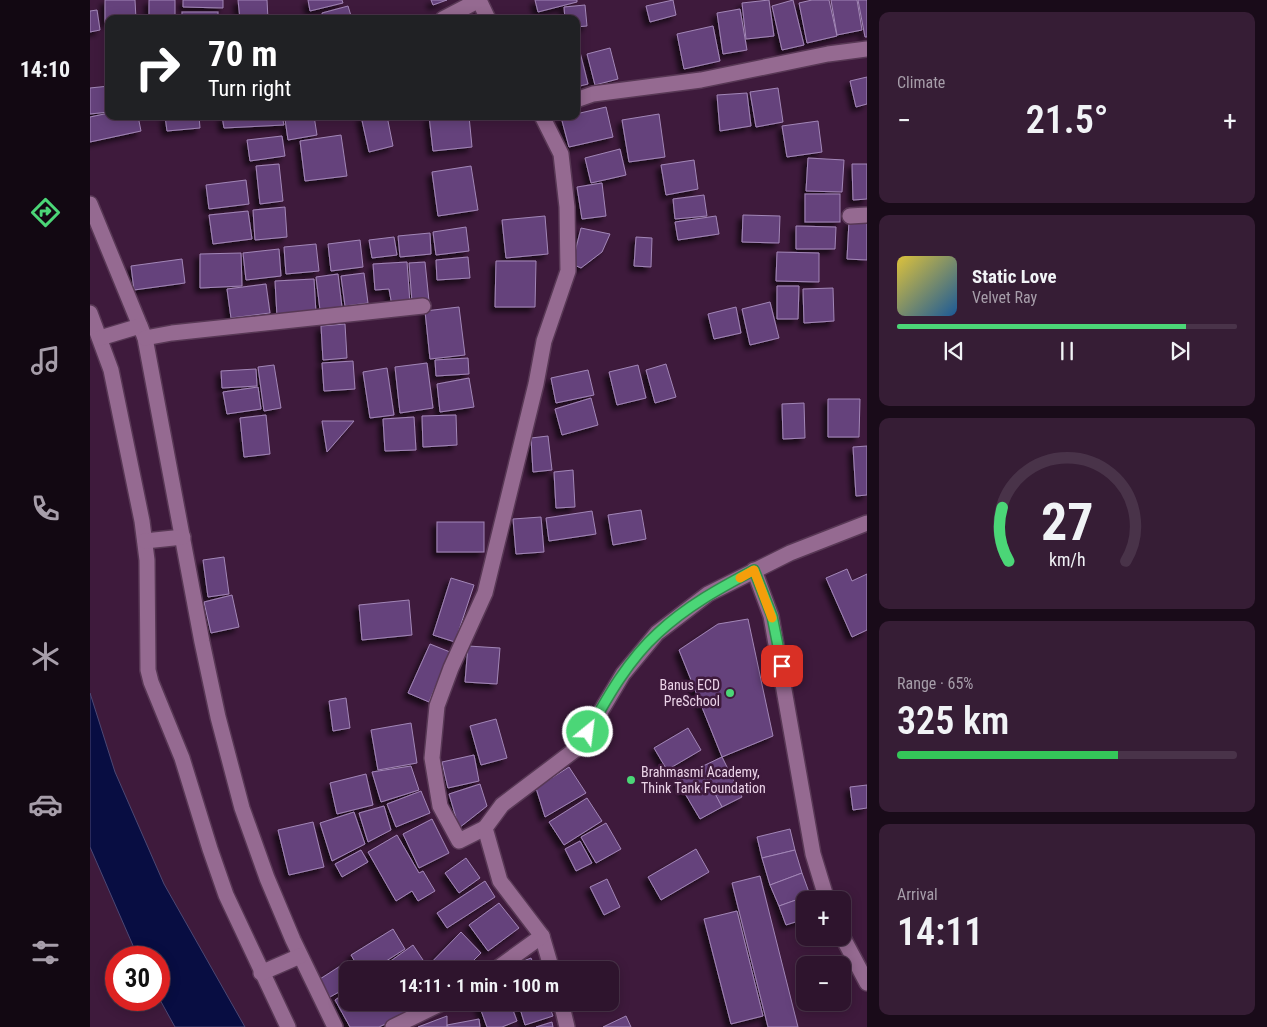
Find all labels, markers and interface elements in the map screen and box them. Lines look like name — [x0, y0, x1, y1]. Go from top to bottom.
text: 70 m — [208, 34, 277, 75]
icon: right — [125, 35, 190, 100]
text: 14:10 — [20, 57, 70, 82]
text: Climate — [897, 73, 945, 92]
text: Turn right — [208, 76, 291, 101]
text: 21.5° — [1026, 98, 1108, 142]
text: − — [897, 104, 911, 137]
text: + — [1223, 104, 1237, 137]
icon: directions — [28, 195, 63, 230]
text: Static Love — [972, 265, 1057, 288]
text: Velvet Ray — [972, 288, 1037, 307]
icon: previous — [940, 337, 968, 365]
icon: pause — [1053, 337, 1081, 365]
icon: next — [1166, 337, 1194, 365]
icon: music — [28, 343, 63, 378]
icon: phone — [28, 491, 63, 526]
text: 27 — [1041, 492, 1093, 553]
text: km/h — [1049, 549, 1085, 570]
icon: climate — [28, 639, 63, 674]
pin — [761, 645, 803, 687]
icon: arrive — [768, 652, 796, 680]
text: Range · 65% — [897, 674, 973, 693]
place label: Banus ECD PreSchool — [660, 677, 720, 709]
marker: Banus ECD PreSchool — [724, 687, 736, 699]
text: 325 km — [897, 699, 1009, 743]
position arrow — [561, 705, 613, 757]
place label: Brahmasmi Academy, Think Tank Foundation — [641, 764, 766, 796]
marker: Brahmasmi Academy, Think Tank Foundation — [625, 774, 637, 786]
icon: car — [28, 787, 63, 822]
text: Arrival — [897, 885, 938, 904]
map controls — [796, 891, 851, 1011]
button: + — [796, 891, 851, 946]
text: 14:11 — [897, 910, 983, 954]
icon: filters — [28, 935, 63, 970]
speed limit sign: 30 — [105, 946, 170, 1011]
button: − — [796, 956, 851, 1011]
text: 14:11 · 1 min · 100 m — [399, 974, 559, 997]

